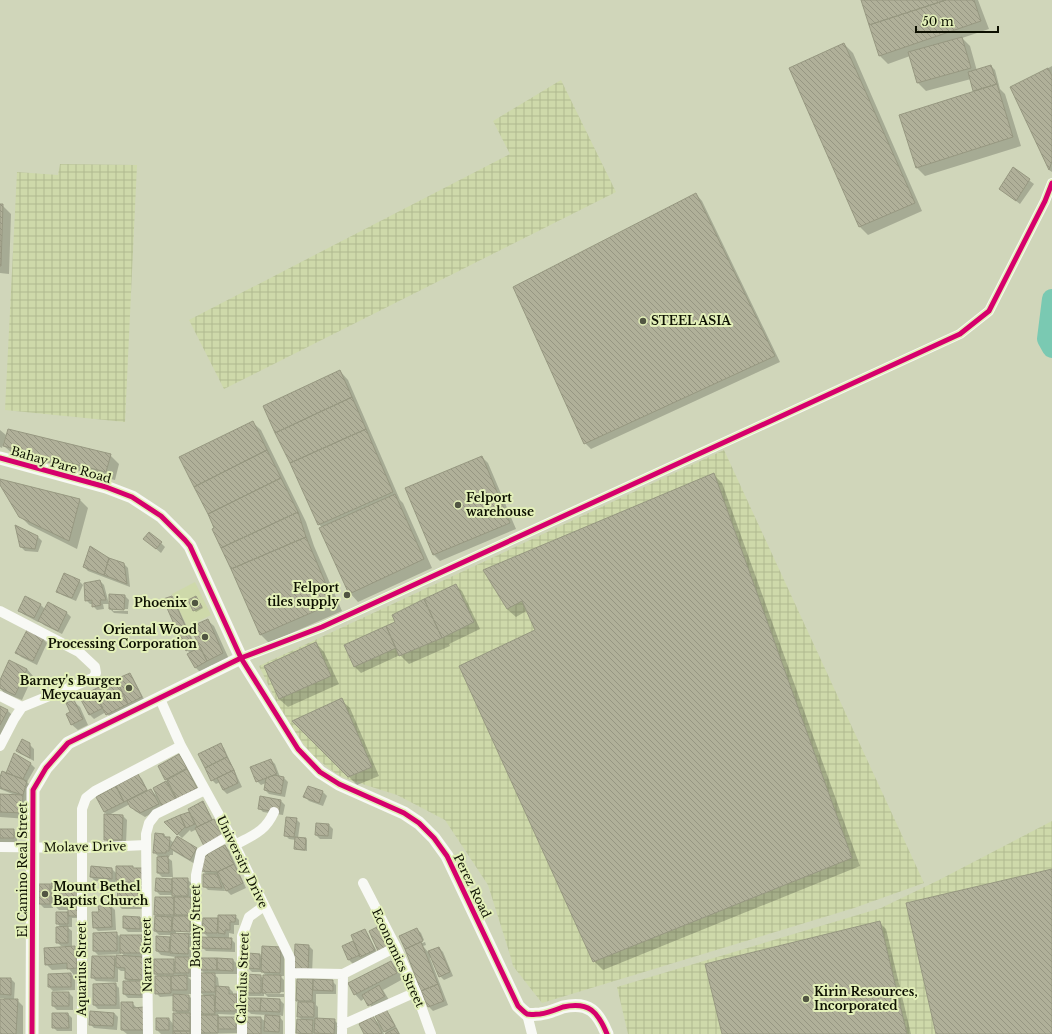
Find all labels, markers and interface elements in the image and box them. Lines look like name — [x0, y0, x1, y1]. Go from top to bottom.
scale bar — [916, 8, 998, 34]
text: 50 m — [922, 14, 954, 29]
place label: STEEL ASIA — [651, 313, 732, 328]
marker: STEEL ASIA — [638, 316, 648, 326]
street label: Bahay Pare Road — [9, 443, 113, 486]
place label: Felport warehouse — [466, 490, 534, 519]
marker: Felport warehouse — [453, 500, 463, 510]
place label: Felport tiles supply — [267, 580, 339, 609]
marker: Felport tiles supply — [342, 590, 352, 600]
place label: Phoenix — [134, 595, 187, 610]
marker: Phoenix — [190, 598, 200, 608]
place label: Oriental Wood Processing Corporation — [48, 622, 198, 651]
marker: Oriental Wood Processing Corporation — [200, 632, 210, 642]
place label: Barney's Burger Meycauayan — [20, 673, 121, 702]
marker: Barney's Burger Meycauayan — [124, 683, 134, 693]
street label: El Camino Real Street — [15, 802, 30, 938]
street label: University Drive — [214, 813, 271, 911]
street label: Molave Drive — [44, 838, 127, 855]
street label: Perez Road — [451, 851, 494, 920]
place label: Mount Bethel Baptist Church — [53, 879, 149, 908]
street label: Botany Street — [188, 884, 203, 968]
marker: Mount Bethel Baptist Church — [40, 889, 50, 899]
street label: Economics Street — [369, 906, 428, 1010]
street label: Narra Street — [138, 917, 155, 992]
street label: Aquarius Street — [74, 921, 89, 1017]
street label: Calculus Street — [233, 932, 252, 1024]
place label: Kirin Resources, Incorporated — [814, 984, 918, 1013]
marker: Kirin Resources, Incorporated — [801, 994, 811, 1004]

